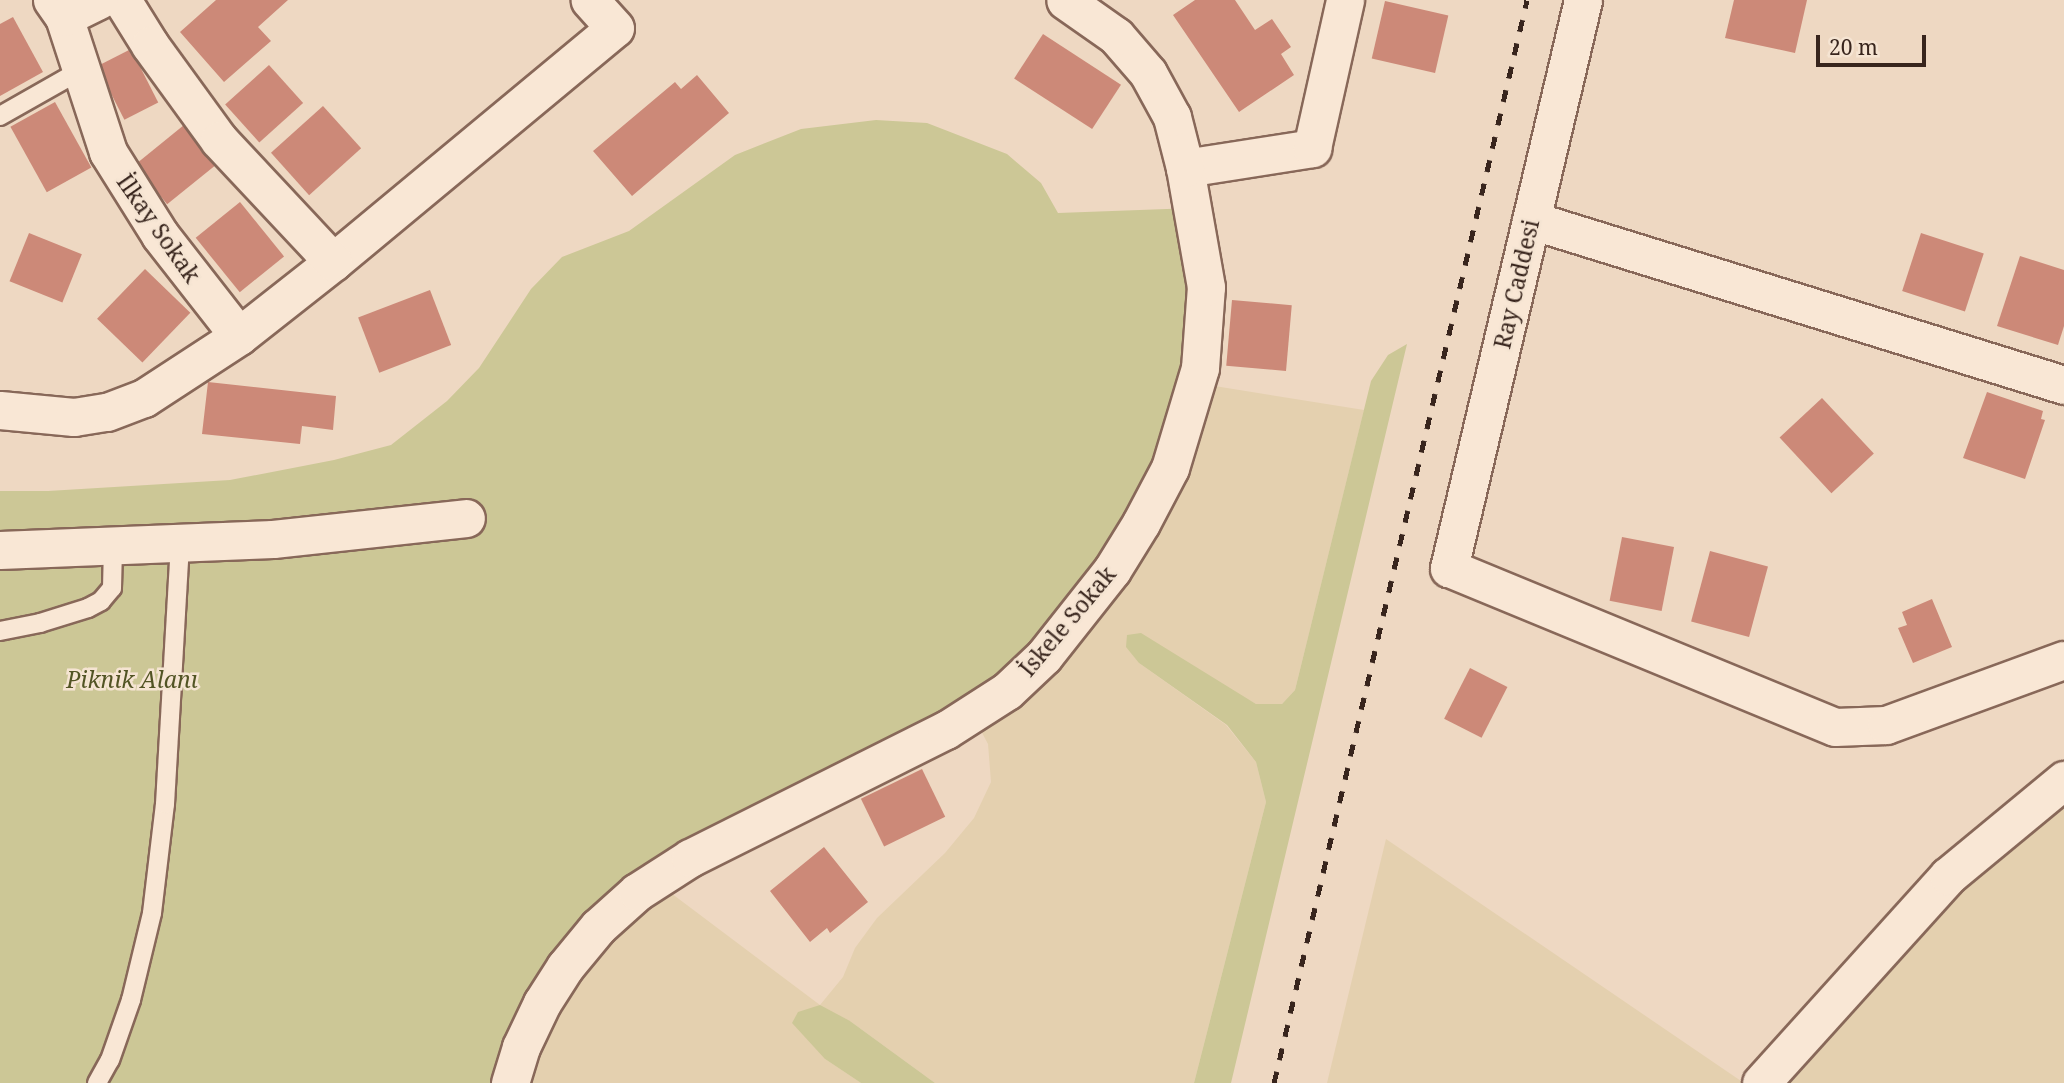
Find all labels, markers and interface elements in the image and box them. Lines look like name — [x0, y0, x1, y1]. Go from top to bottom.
scale bar — [1819, 21, 1929, 65]
text: 20 m — [1829, 33, 1878, 61]
street label: İlkay Sokak — [112, 168, 206, 288]
street label: Ray Caddesi — [1488, 217, 1544, 351]
street label: İskele Sokak — [1013, 560, 1121, 682]
park label: Piknik Alanı — [66, 665, 198, 693]

